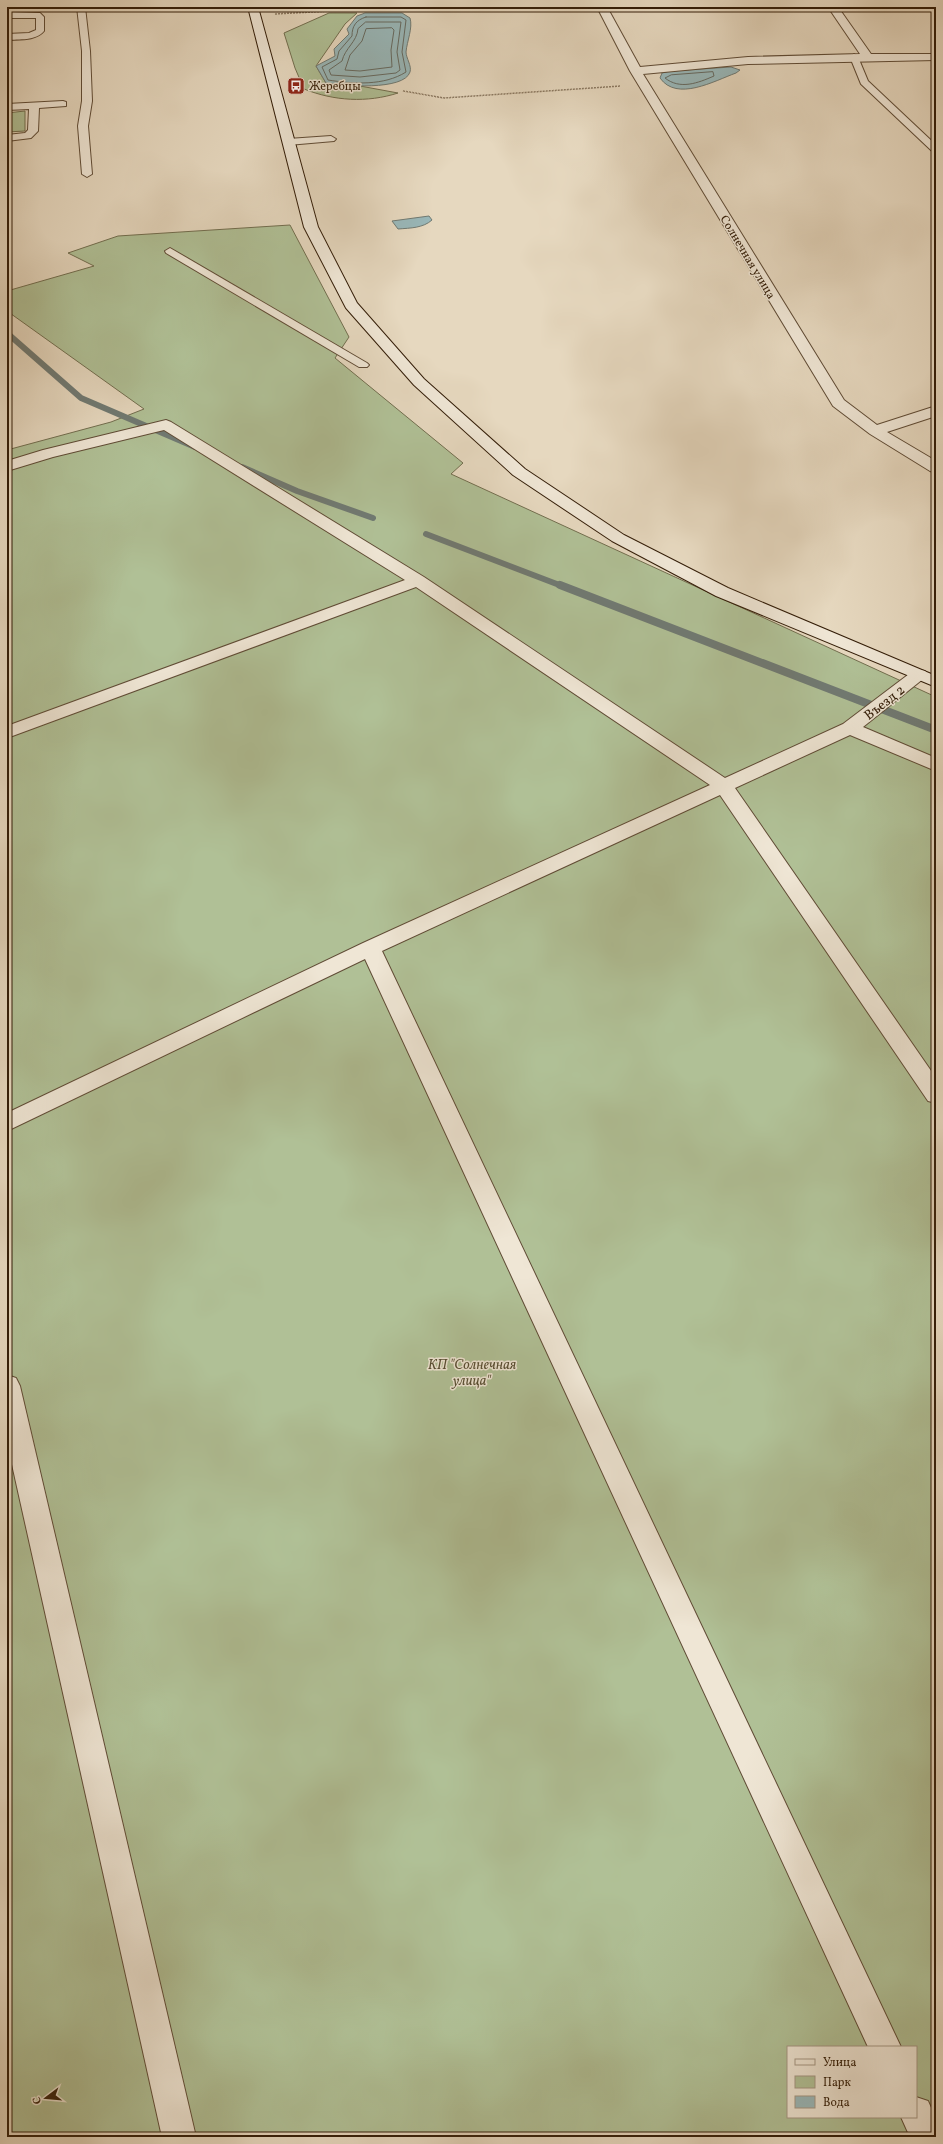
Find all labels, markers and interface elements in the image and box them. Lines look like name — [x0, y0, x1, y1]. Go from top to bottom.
bus stop icon: Жеребцы — [286, 76, 306, 96]
place label: Жеребцы — [309, 79, 361, 95]
street label: Солнечная улица — [716, 213, 779, 302]
street label: Въезд 2 — [861, 681, 909, 725]
park label: КП "Солнечная улица" — [428, 1356, 516, 1391]
legend — [787, 2046, 917, 2118]
text: Улица — [823, 2055, 856, 2071]
text: Парк — [823, 2075, 851, 2091]
north arrow — [26, 2078, 66, 2118]
text: С — [30, 2095, 46, 2106]
text: Вода — [823, 2095, 850, 2111]

